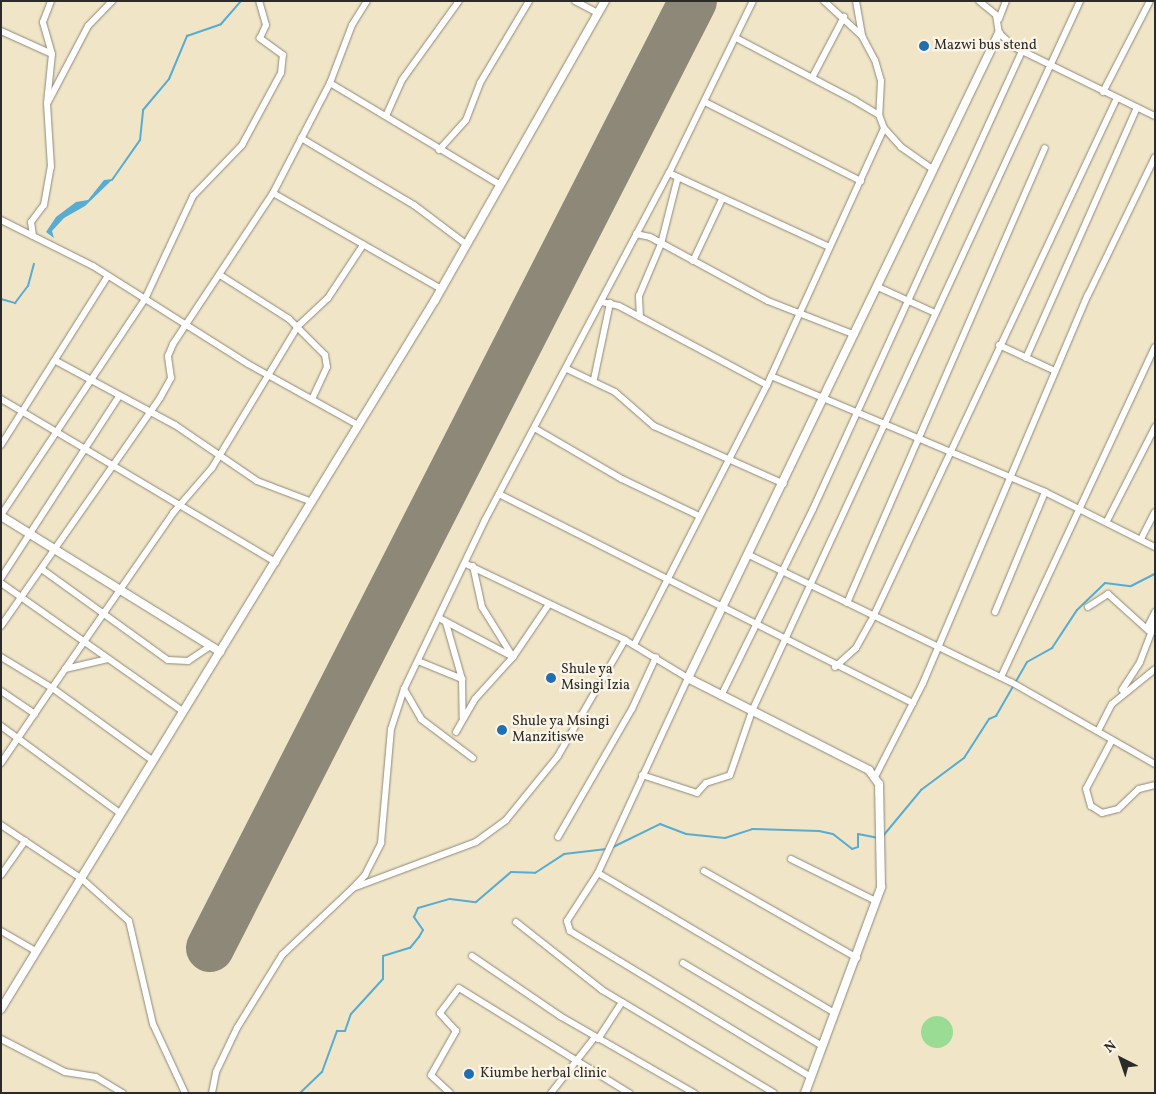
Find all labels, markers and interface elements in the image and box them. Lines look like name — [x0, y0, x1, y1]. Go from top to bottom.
place label: Mazwi bus stend — [934, 38, 1037, 54]
marker: Mazwi bus stend — [918, 40, 930, 52]
place label: Shule ya Msingi Izia — [561, 662, 630, 694]
marker: Shule ya Msingi Izia — [545, 672, 557, 684]
place label: Shule ya Msingi Manzitiswe — [512, 714, 610, 746]
marker: Shule ya Msingi Manzitiswe — [496, 724, 508, 736]
north arrow — [1096, 1034, 1146, 1084]
text: N — [1101, 1037, 1121, 1058]
place label: Kiumbe herbal clinic — [480, 1066, 607, 1082]
marker: Kiumbe herbal clinic — [462, 1067, 476, 1081]

